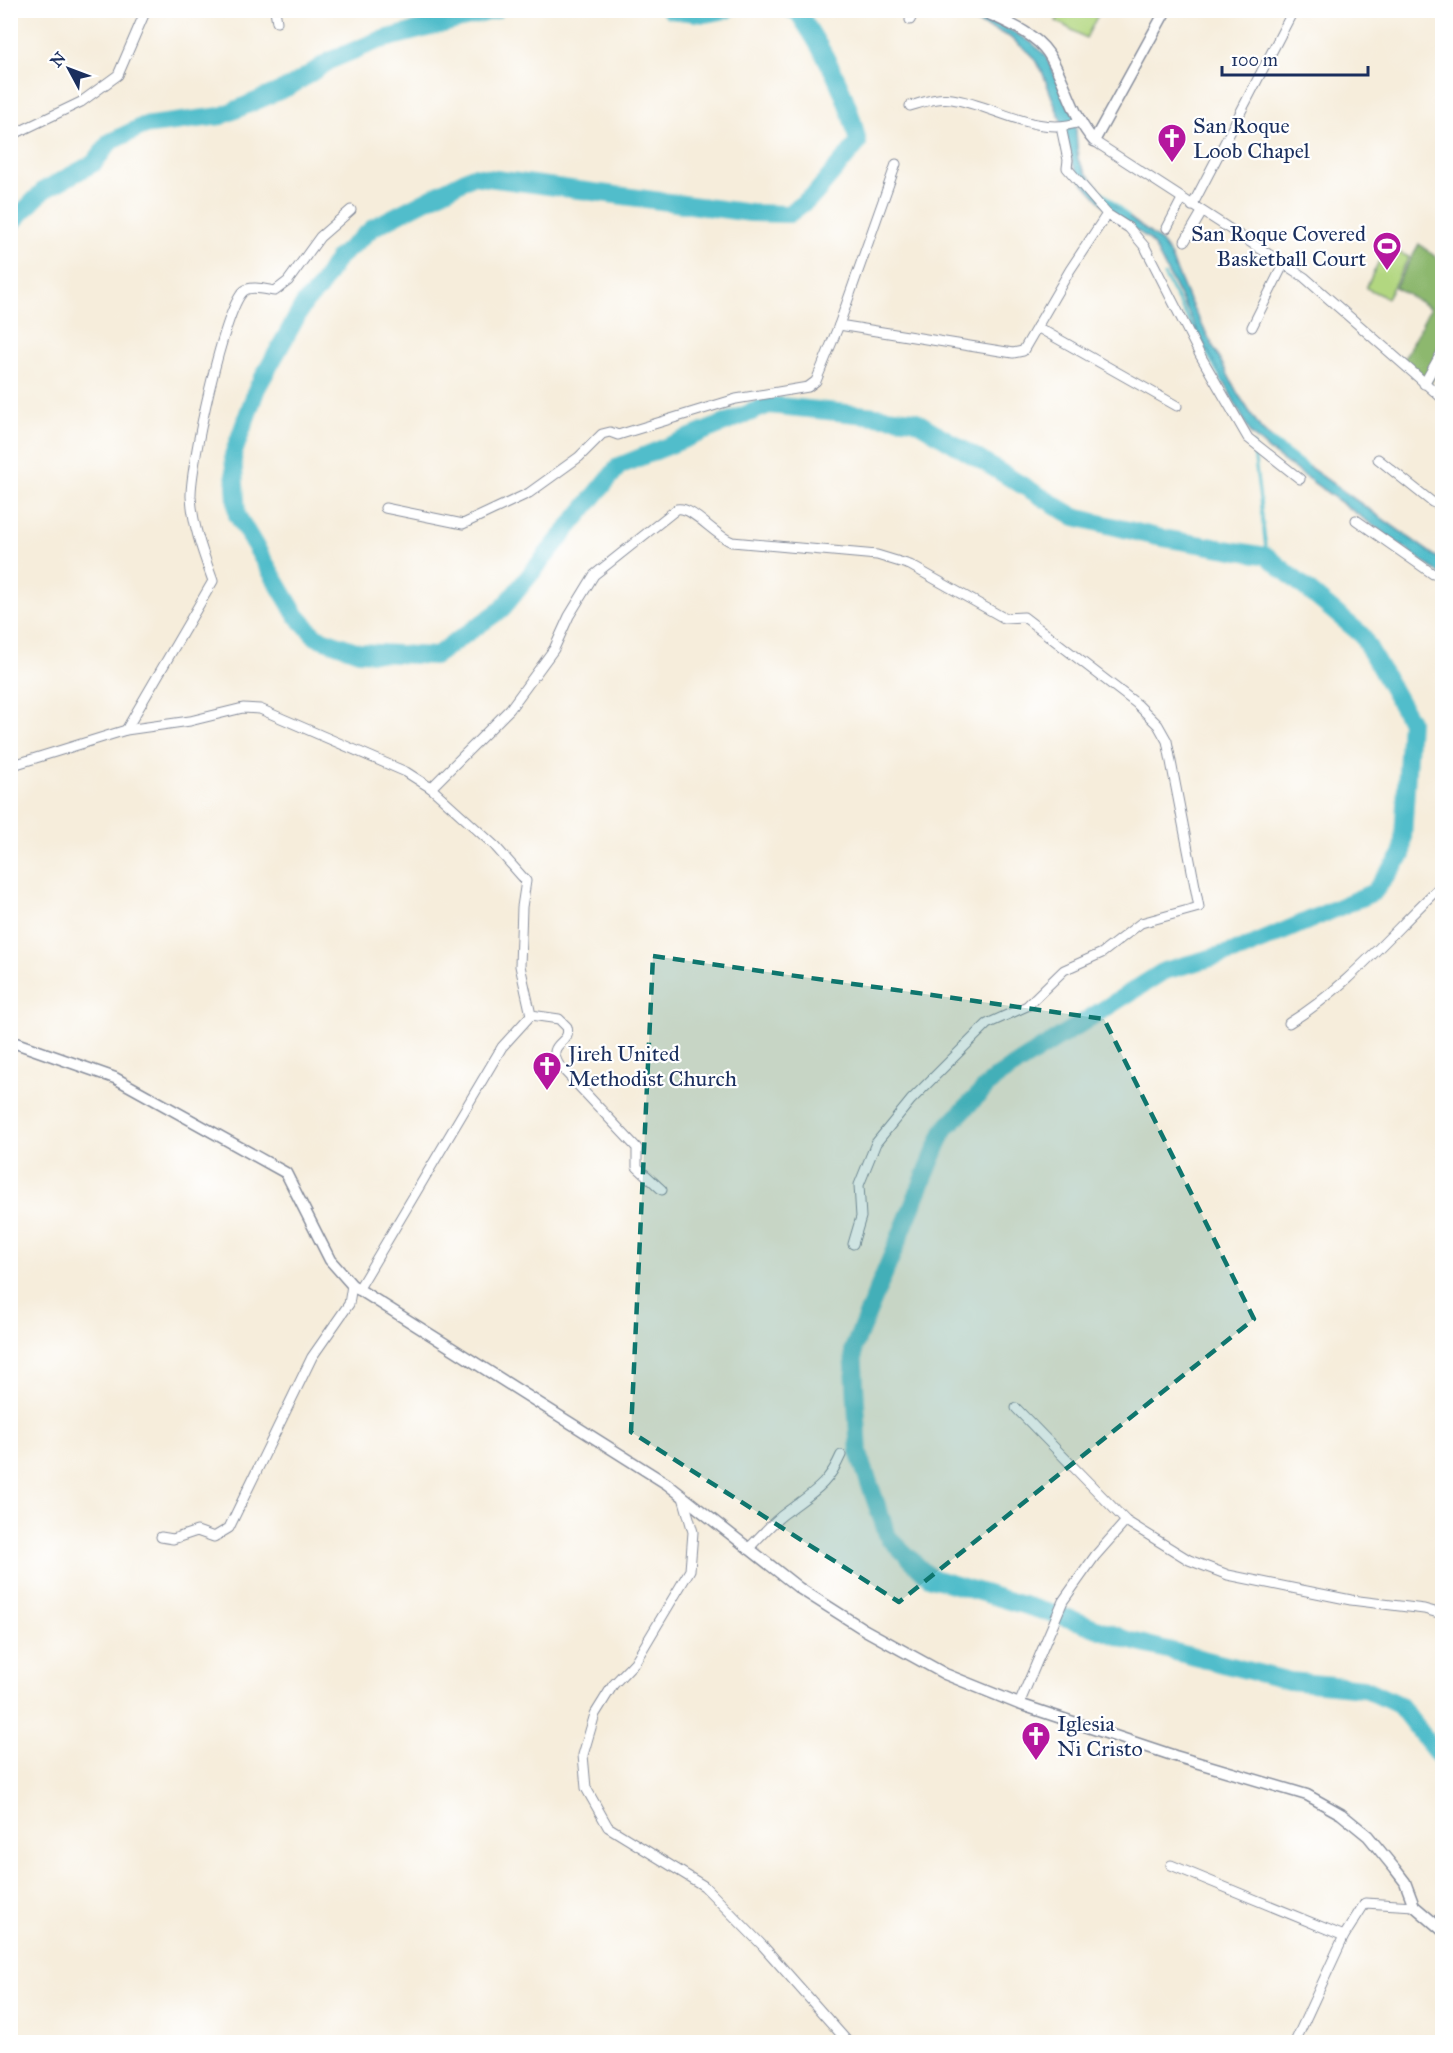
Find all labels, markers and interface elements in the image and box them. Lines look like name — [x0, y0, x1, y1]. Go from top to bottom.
north arrow — [39, 39, 99, 99]
scale bar — [1222, 39, 1368, 77]
text: N — [46, 48, 70, 71]
text: 100 m — [1231, 49, 1278, 71]
place label: San Roque Loob Chapel — [1193, 112, 1310, 164]
church icon: San Roque Loob Chapel — [1156, 122, 1188, 164]
place label: San Roque Covered Basketball Court — [1191, 220, 1366, 272]
sports icon: San Roque Covered Basketball Court — [1371, 230, 1403, 272]
place label: Jireh United Methodist Church — [566, 1040, 737, 1092]
church icon: Jireh United Methodist Church — [531, 1050, 563, 1092]
place label: Iglesia Ni Cristo — [1057, 1710, 1143, 1762]
church icon: Iglesia Ni Cristo — [1020, 1720, 1052, 1762]

